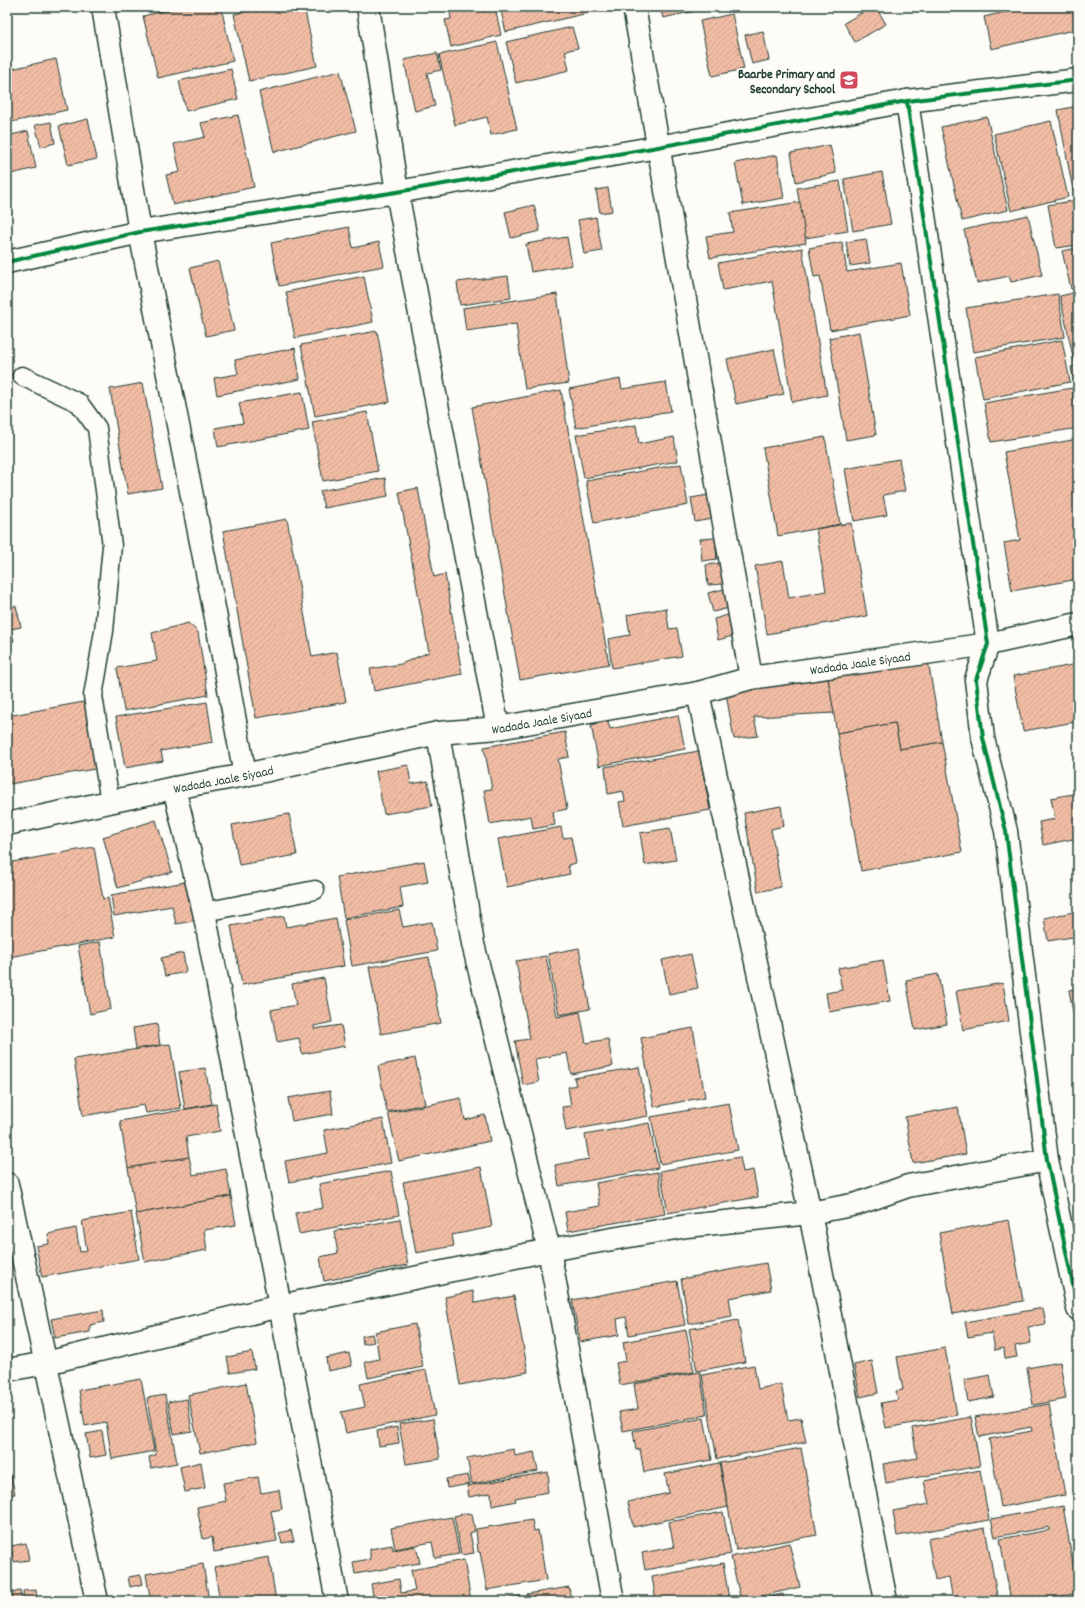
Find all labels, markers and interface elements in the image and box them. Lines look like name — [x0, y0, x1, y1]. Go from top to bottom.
place label: Baarbe Primary and Secondary School — [738, 66, 836, 100]
school or university icon: Baarbe Primary and Secondary School — [838, 69, 860, 91]
street label: Wadada Jaale Siyaad — [809, 648, 912, 681]
street label: Wadada Jaale Siyaad — [491, 705, 594, 740]
street label: Wadada Jaale Siyaad — [172, 762, 276, 800]

